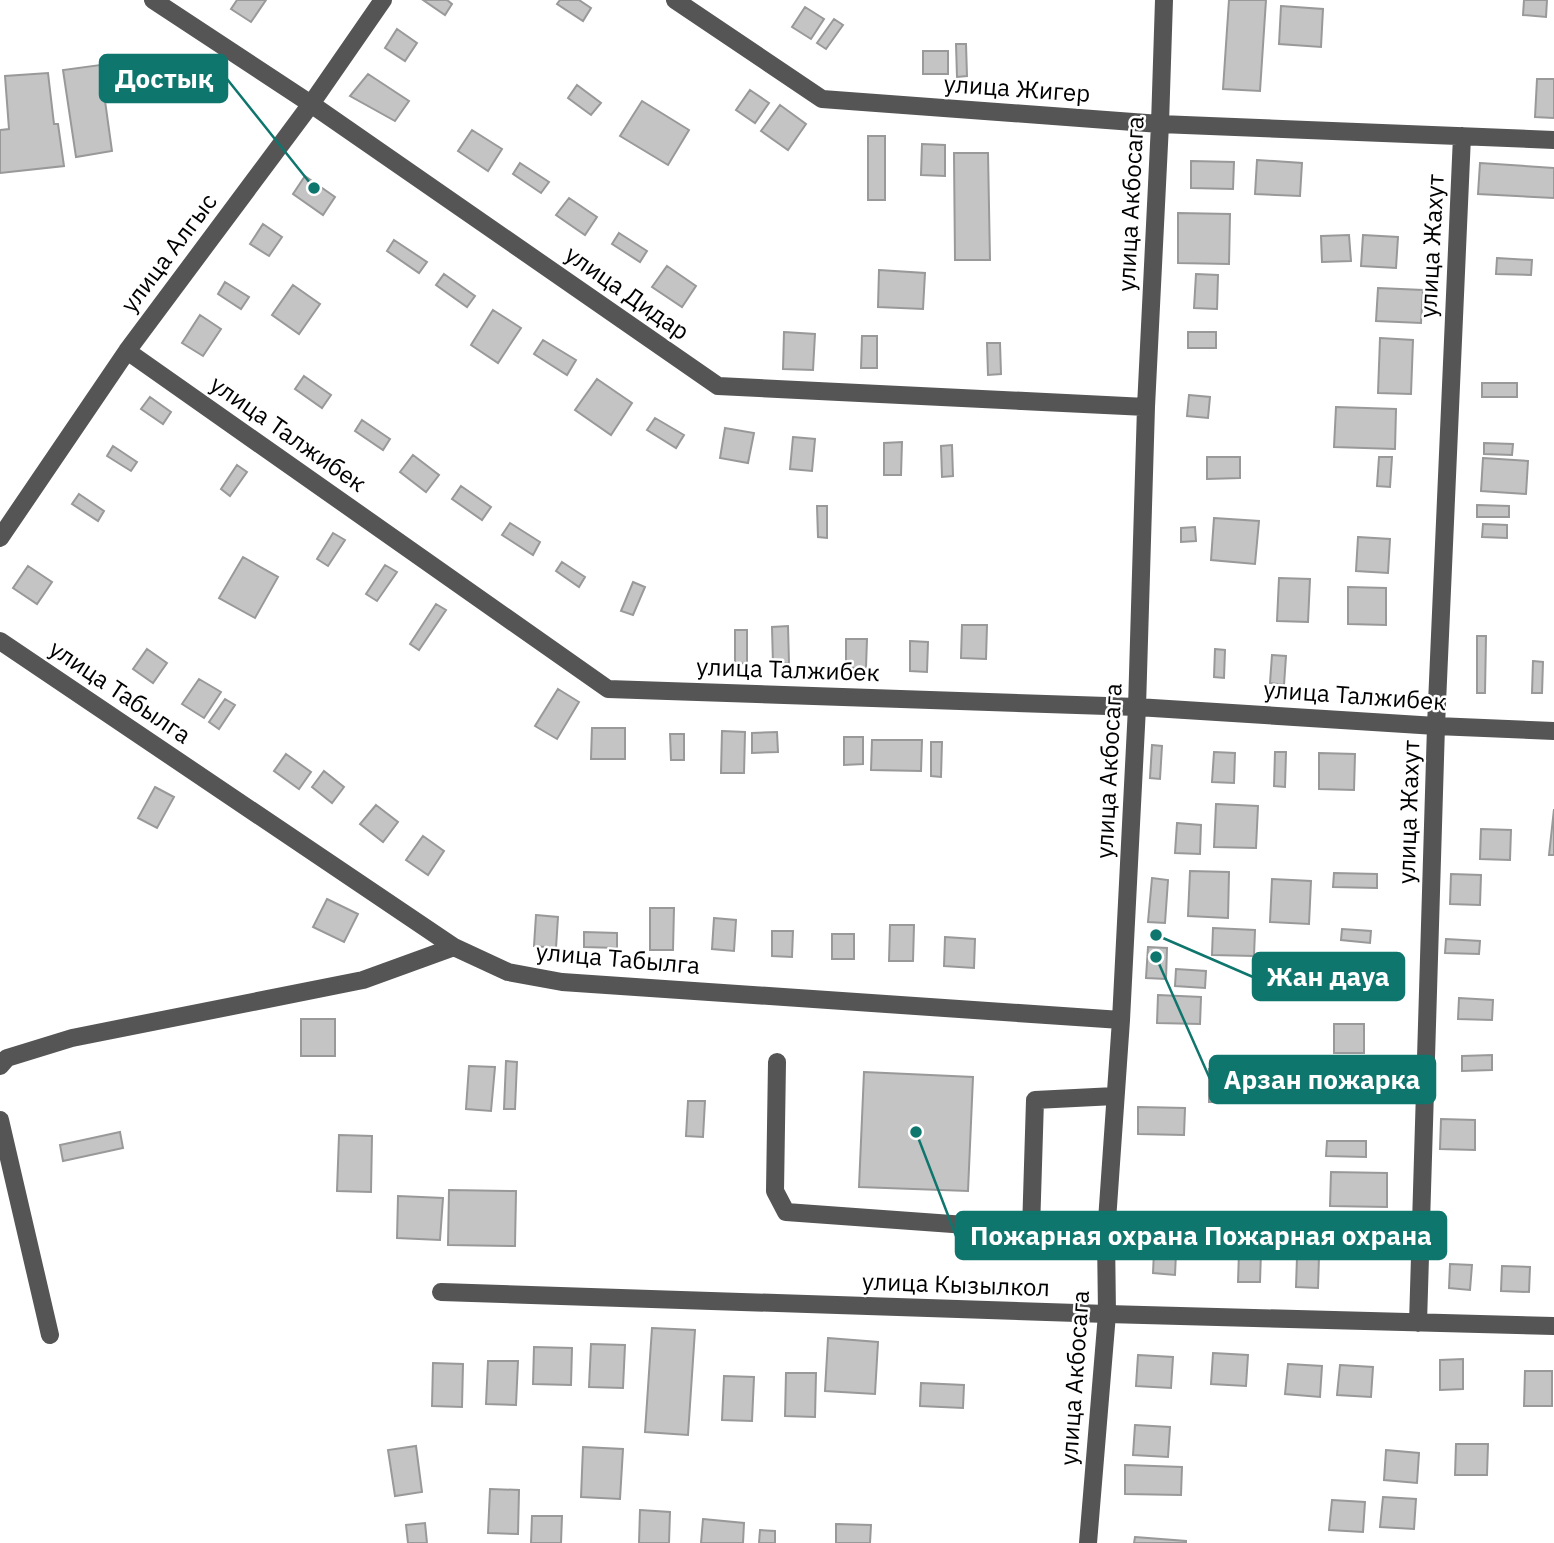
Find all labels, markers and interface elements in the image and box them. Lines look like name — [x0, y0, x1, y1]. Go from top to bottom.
callout: Достық — [100, 55, 227, 102]
text: Достық — [115, 61, 214, 95]
street label: улица Жигер — [943, 67, 1091, 109]
street label: улица Акбосага — [1109, 115, 1151, 292]
street label: улица Жахут — [1411, 173, 1451, 319]
street label: улица Алгыс — [113, 186, 224, 318]
street label: улица Дидар — [559, 238, 696, 347]
street label: улица Талжибек — [204, 368, 373, 499]
street label: улица Табылга — [43, 632, 198, 751]
street label: улица Талжибек — [696, 650, 880, 688]
street label: улица Талжибек — [1263, 673, 1448, 717]
street label: улица Акбосага — [1087, 682, 1129, 859]
street label: улица Жахут — [1389, 739, 1427, 885]
street label: улица Табылга — [535, 935, 702, 981]
callout: Жан дауа — [1253, 953, 1404, 1000]
text: Жан дауа — [1267, 959, 1390, 993]
callout: Арзан пожарка — [1210, 1056, 1435, 1103]
text: Арзан пожарка — [1224, 1062, 1421, 1096]
callout: Пожарная охрана Пожарная охрана — [956, 1212, 1446, 1259]
text: Пожарная охрана Пожарная охрана — [970, 1218, 1432, 1252]
street label: улица Кызылкол — [862, 1265, 1050, 1303]
street label: улица Акбосага — [1052, 1289, 1096, 1467]

